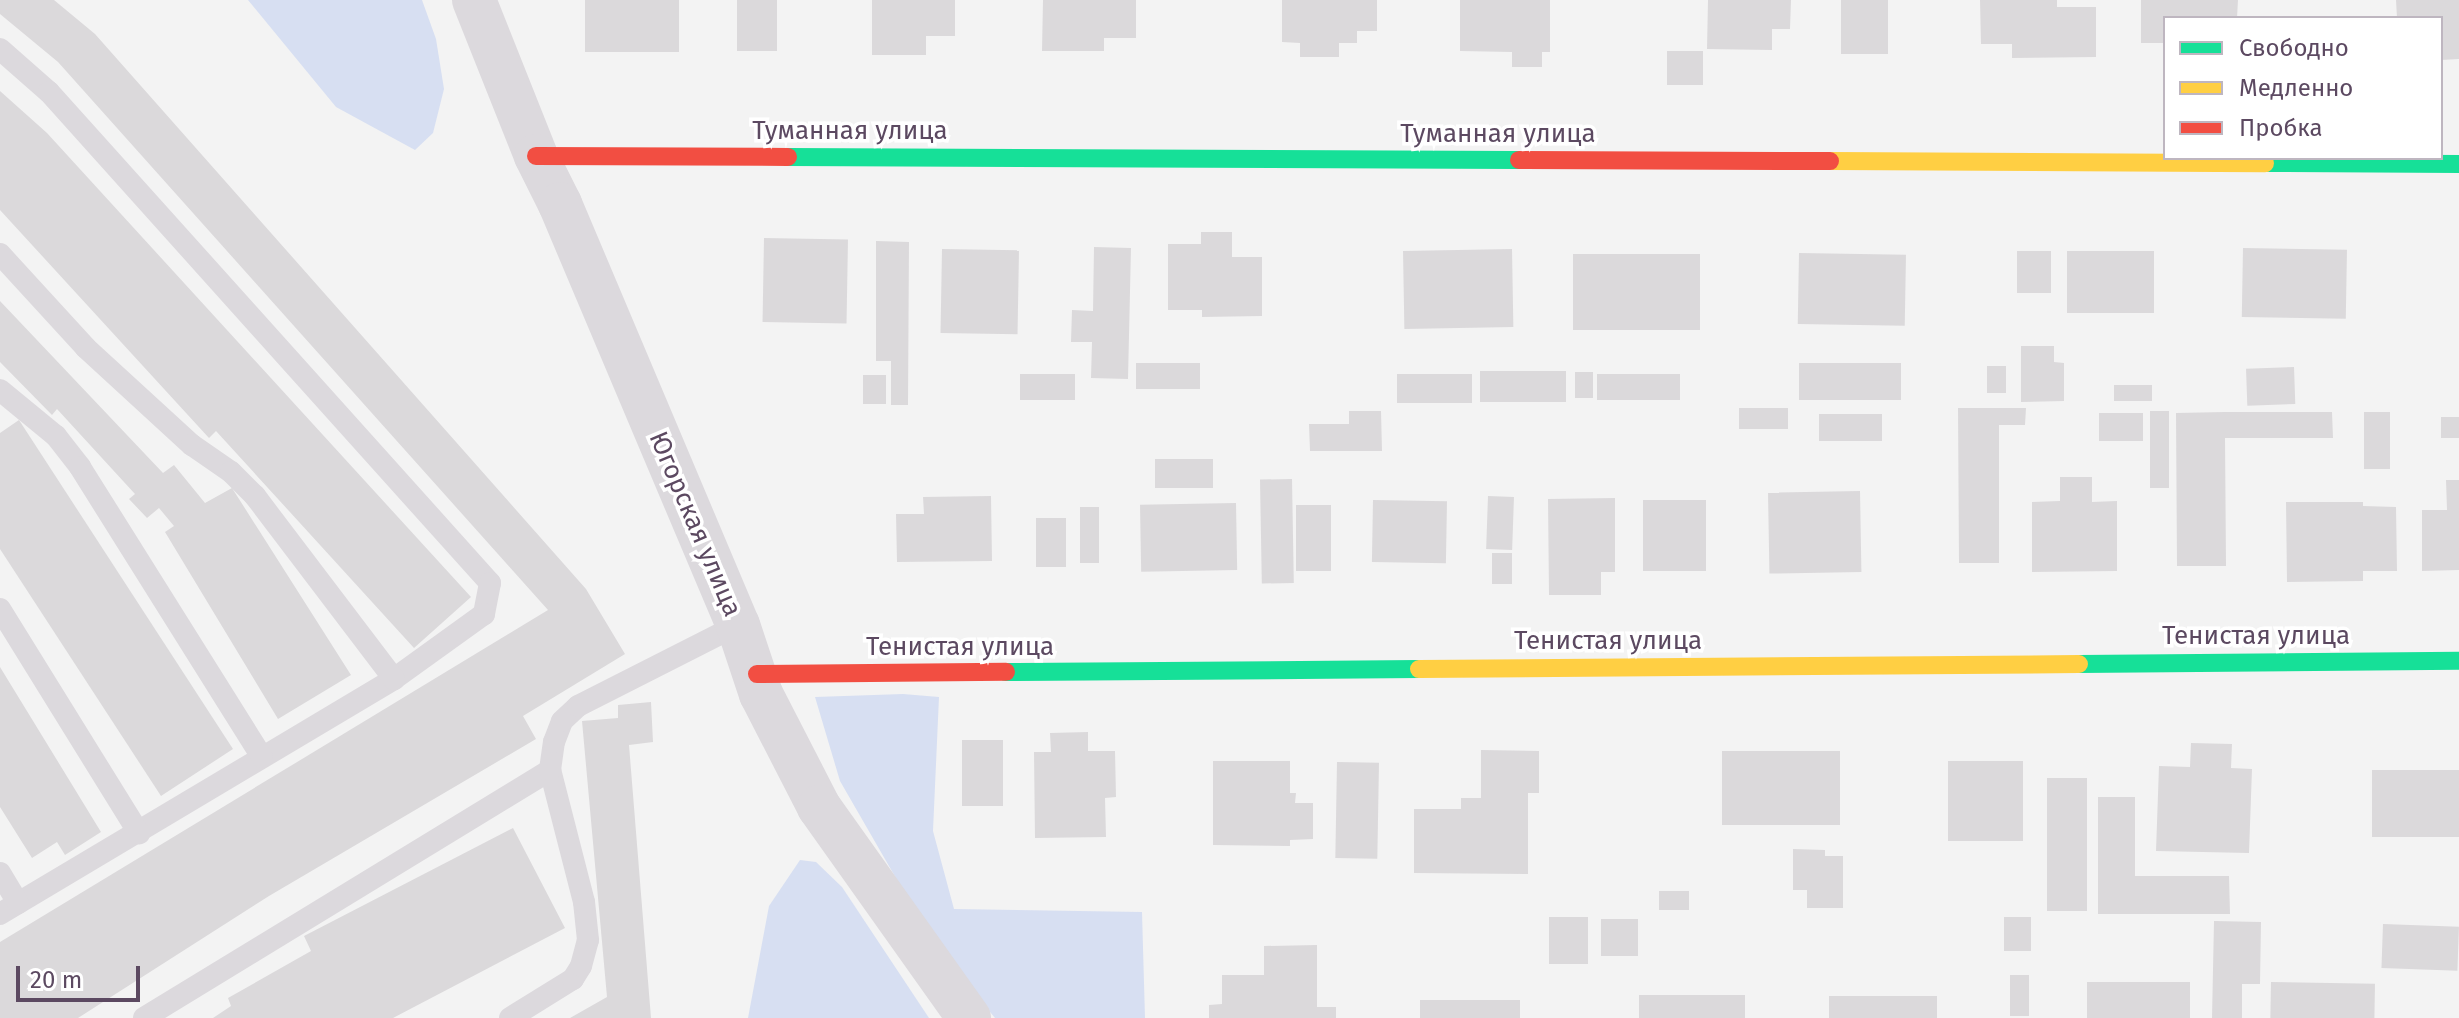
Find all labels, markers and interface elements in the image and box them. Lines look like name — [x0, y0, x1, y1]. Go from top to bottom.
legend — [2163, 16, 2443, 160]
text: Свободно — [2239, 34, 2349, 62]
text: Медленно — [2239, 74, 2353, 102]
text: Пробка — [2239, 114, 2323, 142]
street label: Туманная улица — [752, 115, 948, 147]
street label: Туманная улица — [1400, 118, 1596, 150]
street label: Югорская улица — [642, 427, 748, 621]
street label: Тенистая улица — [2162, 620, 2350, 652]
street label: Тенистая улица — [1514, 625, 1702, 657]
street label: Тенистая улица — [866, 631, 1054, 663]
scale bar — [20, 950, 144, 1000]
text: 20 m — [30, 966, 82, 994]

